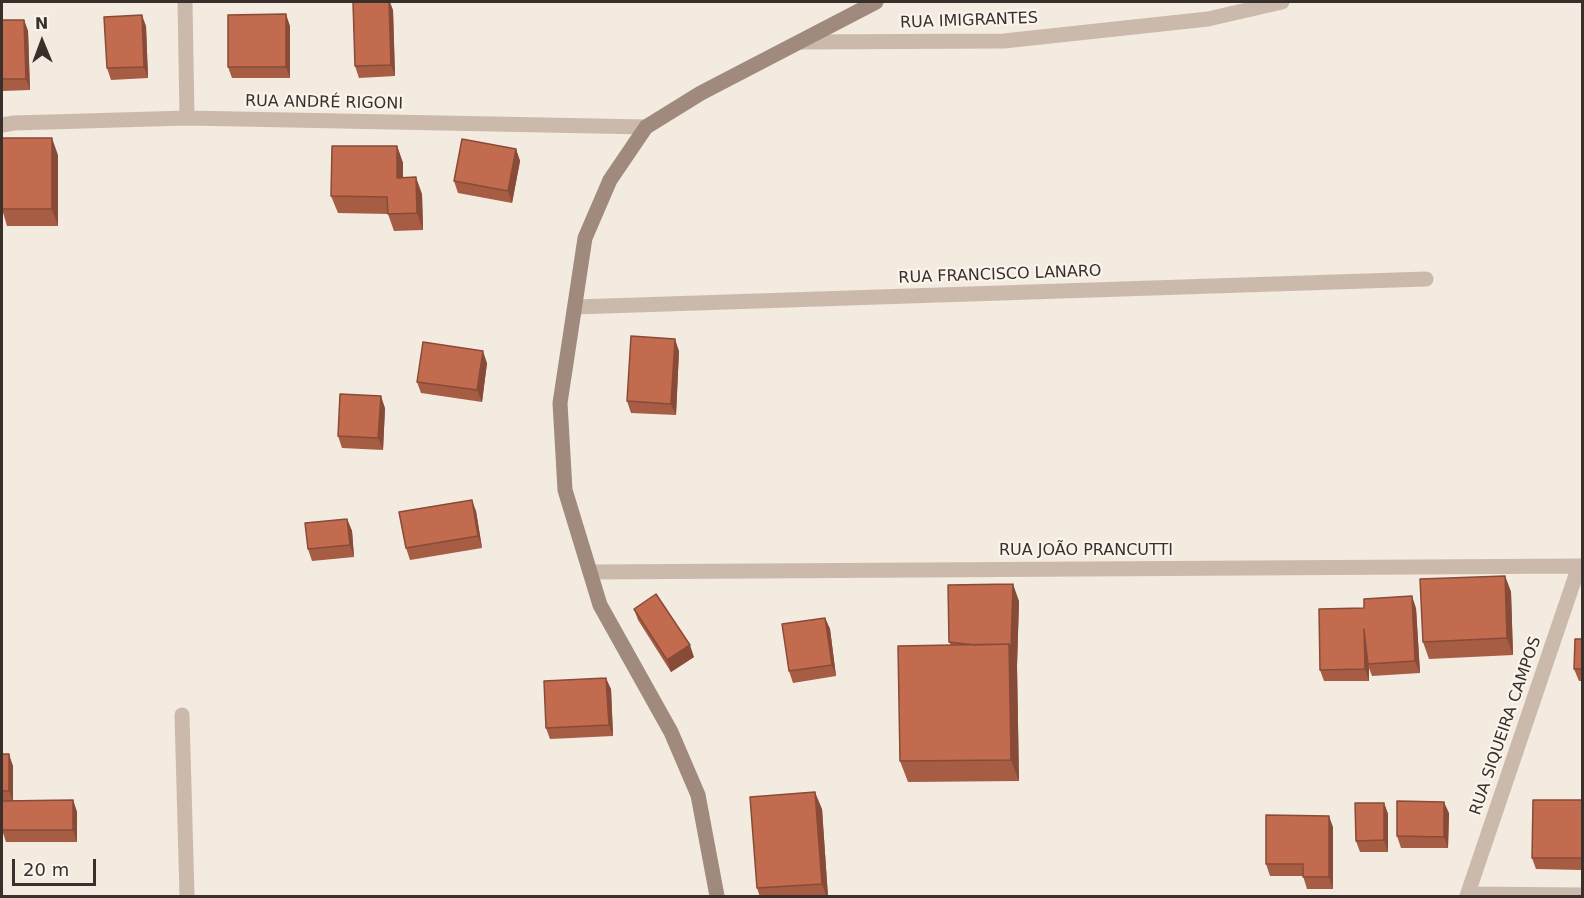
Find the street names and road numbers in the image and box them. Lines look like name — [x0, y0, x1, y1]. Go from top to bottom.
street label: RUA IMIGRANTES — [900, 9, 1038, 33]
street label: RUA ANDRÉ RIGONI — [245, 92, 403, 114]
street label: RUA FRANCISCO LANARO — [898, 262, 1102, 288]
street label: RUA JOÃO PRANCUTTI — [999, 541, 1173, 561]
street label: RUA SIQUEIRA CAMPOS — [1466, 634, 1546, 818]

